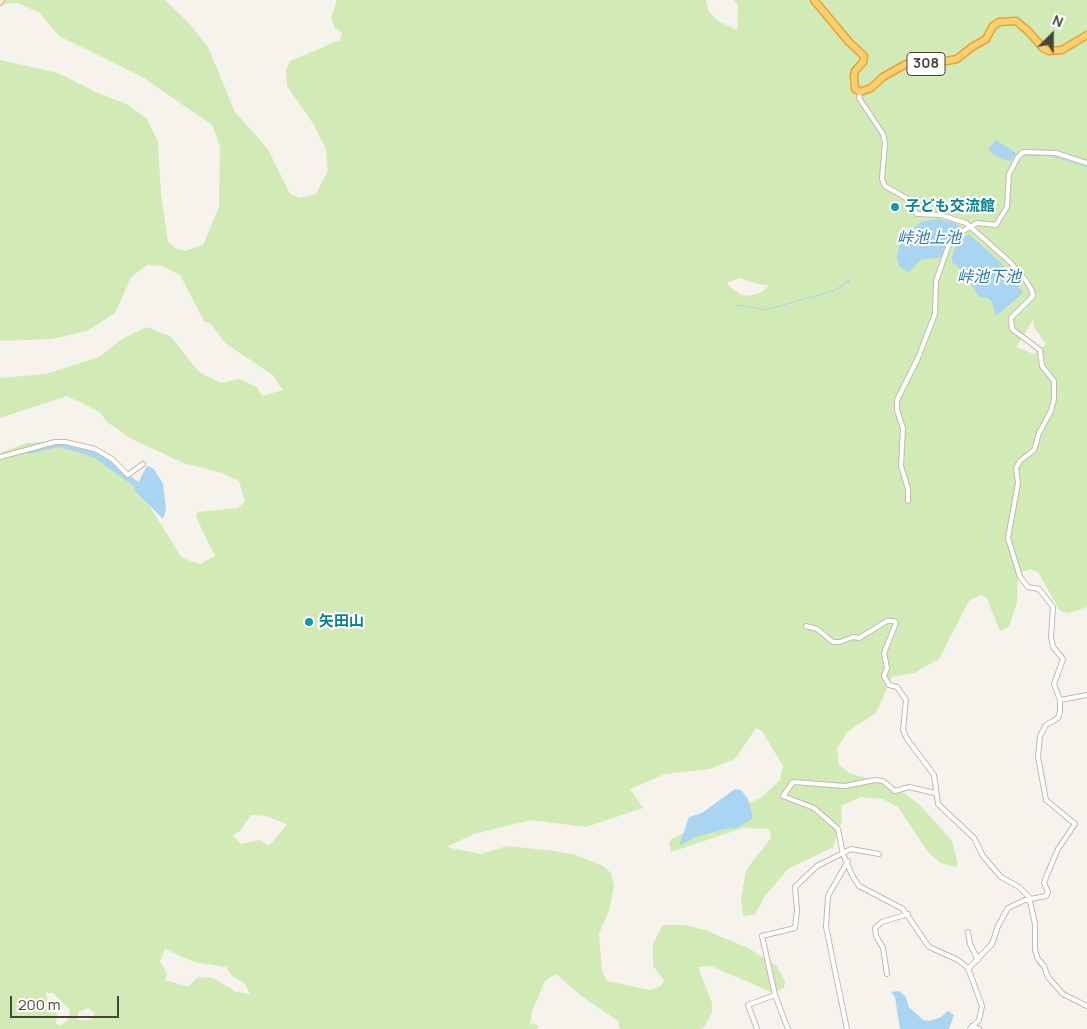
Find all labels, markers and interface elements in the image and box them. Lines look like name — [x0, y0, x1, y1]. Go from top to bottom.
north arrow — [1027, 10, 1077, 60]
text: N — [1050, 10, 1066, 31]
road number: 308 — [907, 52, 945, 76]
place label: 子ども交流館 — [905, 198, 995, 216]
marker: 子ども交流館 — [889, 201, 901, 213]
water label: 峠池上池 — [897, 229, 961, 249]
water label: 峠池下池 — [957, 268, 1021, 288]
place label: 矢田山 — [319, 613, 364, 631]
marker: 矢田山 — [303, 616, 315, 628]
scale bar — [12, 986, 121, 1018]
text: 200 m — [18, 994, 61, 1015]

